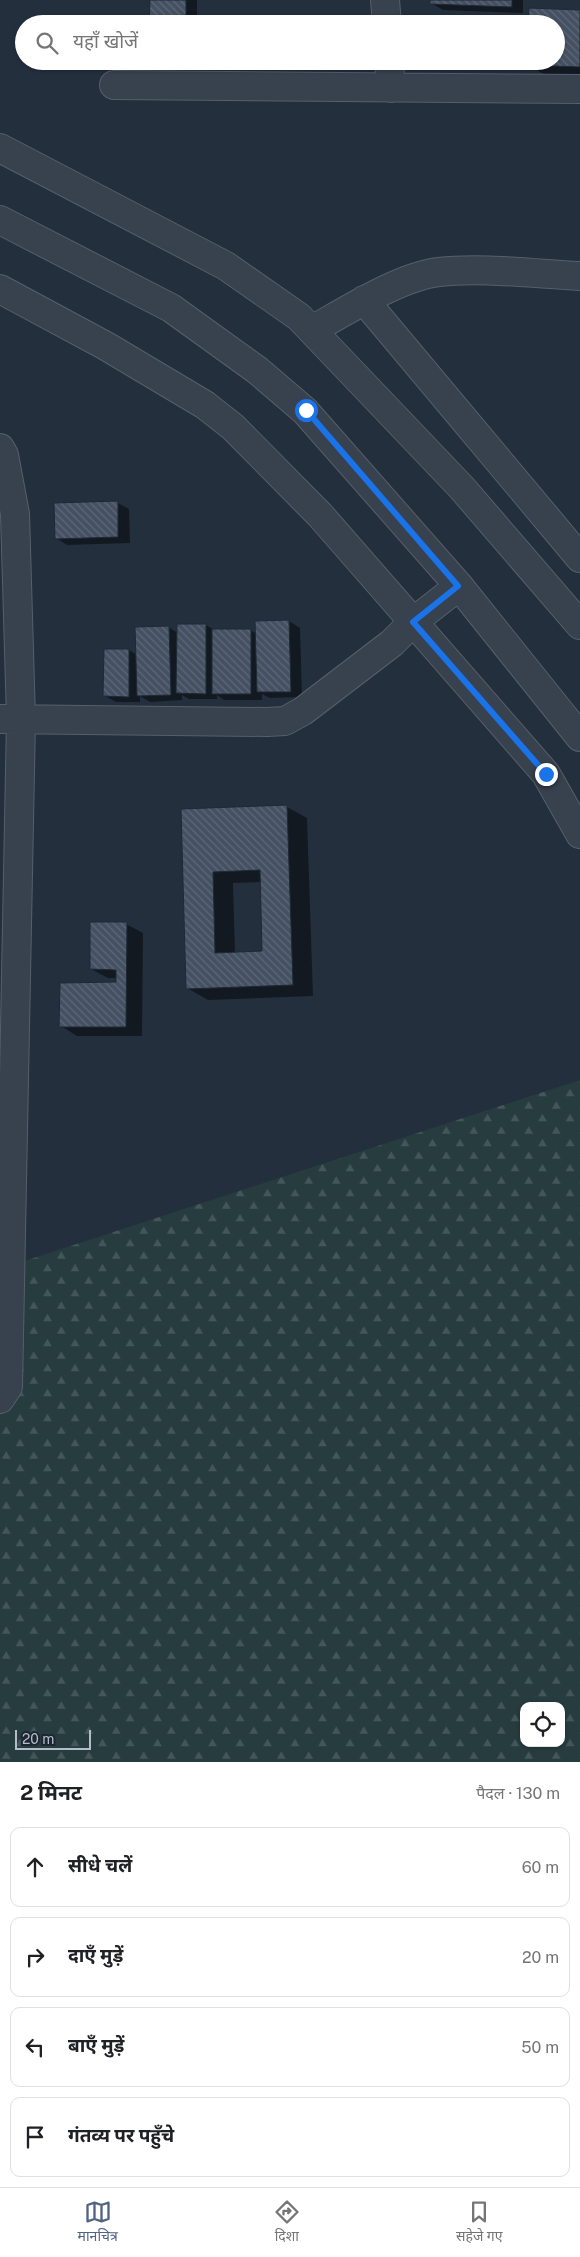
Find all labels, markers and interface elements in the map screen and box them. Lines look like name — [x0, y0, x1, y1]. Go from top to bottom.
search box — [15, 15, 565, 70]
icon: search — [33, 29, 61, 57]
text: यहाँ खोजें — [73, 30, 138, 52]
route start — [295, 399, 318, 422]
route end — [535, 763, 558, 786]
map controls — [520, 1702, 565, 1747]
button: locate — [520, 1702, 565, 1747]
scale bar — [15, 1727, 91, 1750]
text: 20 m — [22, 1731, 54, 1747]
text: 2 मिनट — [20, 1780, 82, 1805]
text: पैदल · 130 m — [476, 1784, 560, 1803]
icon: ahead — [21, 1853, 49, 1881]
text: सीधे चलें — [68, 1854, 132, 1876]
text: 60 m — [522, 1858, 559, 1877]
icon: right — [21, 1943, 49, 1971]
text: दाएँ मुड़ें — [68, 1944, 123, 1966]
text: 20 m — [522, 1948, 559, 1967]
icon: left — [21, 2033, 49, 2061]
text: बाएँ मुड़ें — [68, 2034, 124, 2056]
text: 50 m — [521, 2038, 559, 2057]
icon: arrive — [21, 2123, 49, 2151]
text: गंतव्य पर पहुँचे — [68, 2124, 174, 2146]
tab: मानचित्र — [78, 2198, 118, 2247]
tab: दिशा — [273, 2198, 301, 2247]
tab: सहेजे गए — [456, 2198, 502, 2247]

